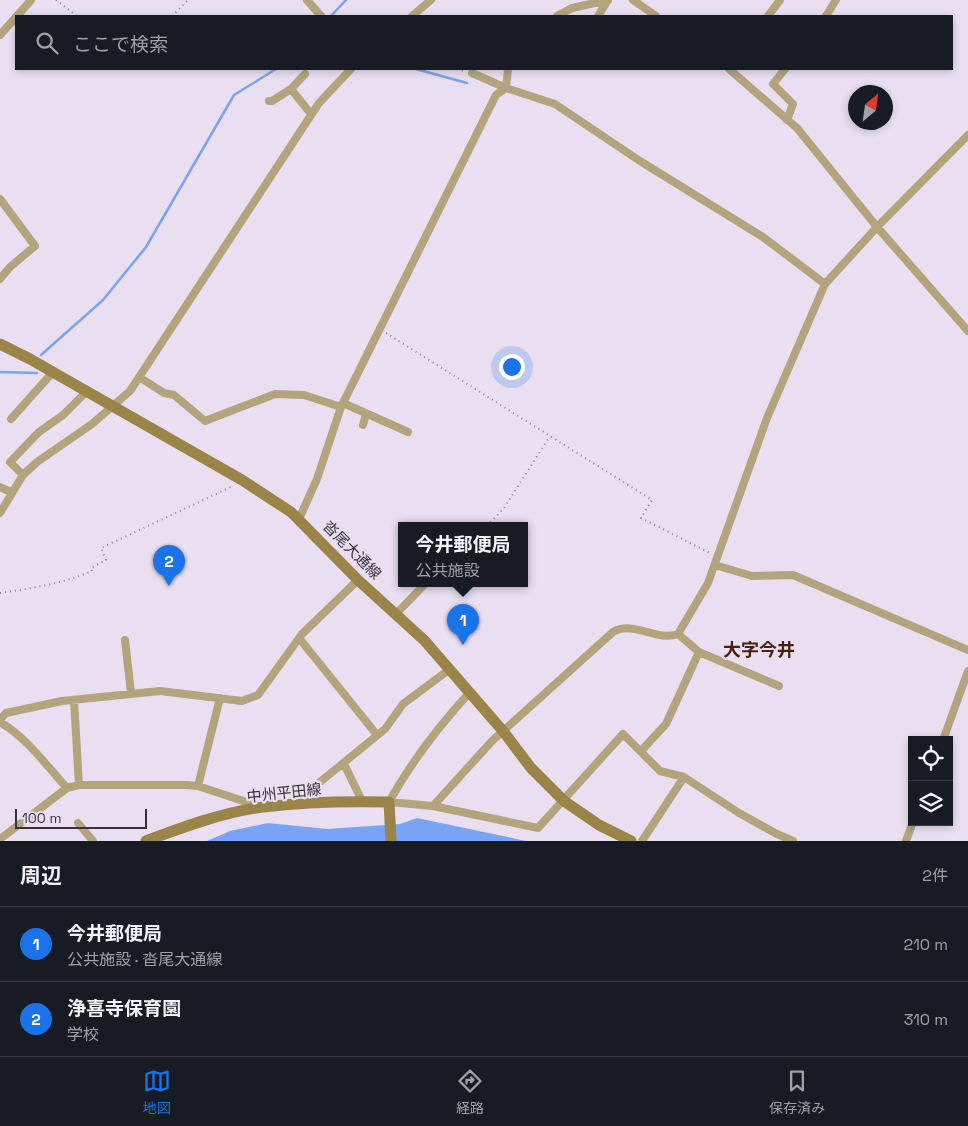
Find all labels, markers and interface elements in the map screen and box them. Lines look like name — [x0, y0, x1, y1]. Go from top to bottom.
search box — [15, 15, 953, 70]
icon: search — [33, 29, 61, 57]
text: ここで検索 — [73, 32, 168, 57]
north arrow — [848, 85, 893, 130]
your location — [499, 354, 525, 380]
street label: 沓尾大通線 — [319, 516, 386, 583]
popup — [398, 522, 528, 587]
text: 今井郵便局 — [415, 532, 511, 557]
pin: 2 — [153, 545, 185, 586]
text: 公共施設 — [415, 560, 480, 581]
pin: 1 — [447, 604, 479, 645]
district label: 大字今井 — [723, 638, 795, 661]
map controls — [908, 736, 953, 826]
button: locate — [908, 736, 953, 781]
street label: 中州平田線 — [246, 779, 322, 806]
button: layers — [908, 781, 953, 826]
scale bar — [15, 806, 148, 829]
text: 100 m — [22, 809, 61, 827]
text: 周辺 — [20, 862, 62, 889]
text: 2件 — [922, 865, 948, 886]
text: 今井郵便局 — [67, 921, 162, 946]
text: 1 — [32, 934, 40, 955]
text: 210 m — [904, 934, 948, 955]
text: 公共施設 · 沓尾大通線 — [67, 949, 222, 970]
text: 浄喜寺保育園 — [67, 996, 181, 1021]
text: 2 — [31, 1009, 41, 1030]
text: 310 m — [904, 1009, 948, 1030]
text: 学校 — [67, 1024, 99, 1045]
tab: 地図 — [143, 1067, 171, 1117]
tab: 経路 — [456, 1067, 484, 1117]
tab: 保存済み — [769, 1067, 825, 1117]

